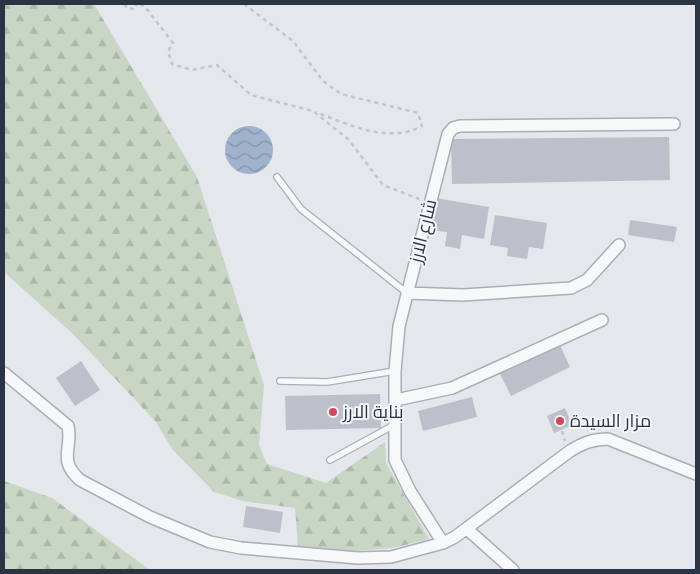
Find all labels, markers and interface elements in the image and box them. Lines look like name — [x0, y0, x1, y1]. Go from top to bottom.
street label: شارع الارز — [404, 197, 442, 266]
place label: بناية الارز — [342, 401, 404, 423]
marker: بناية الارز — [327, 406, 339, 418]
place label: مزار السيدة — [570, 410, 651, 432]
marker: مزار السيدة — [554, 415, 566, 427]

